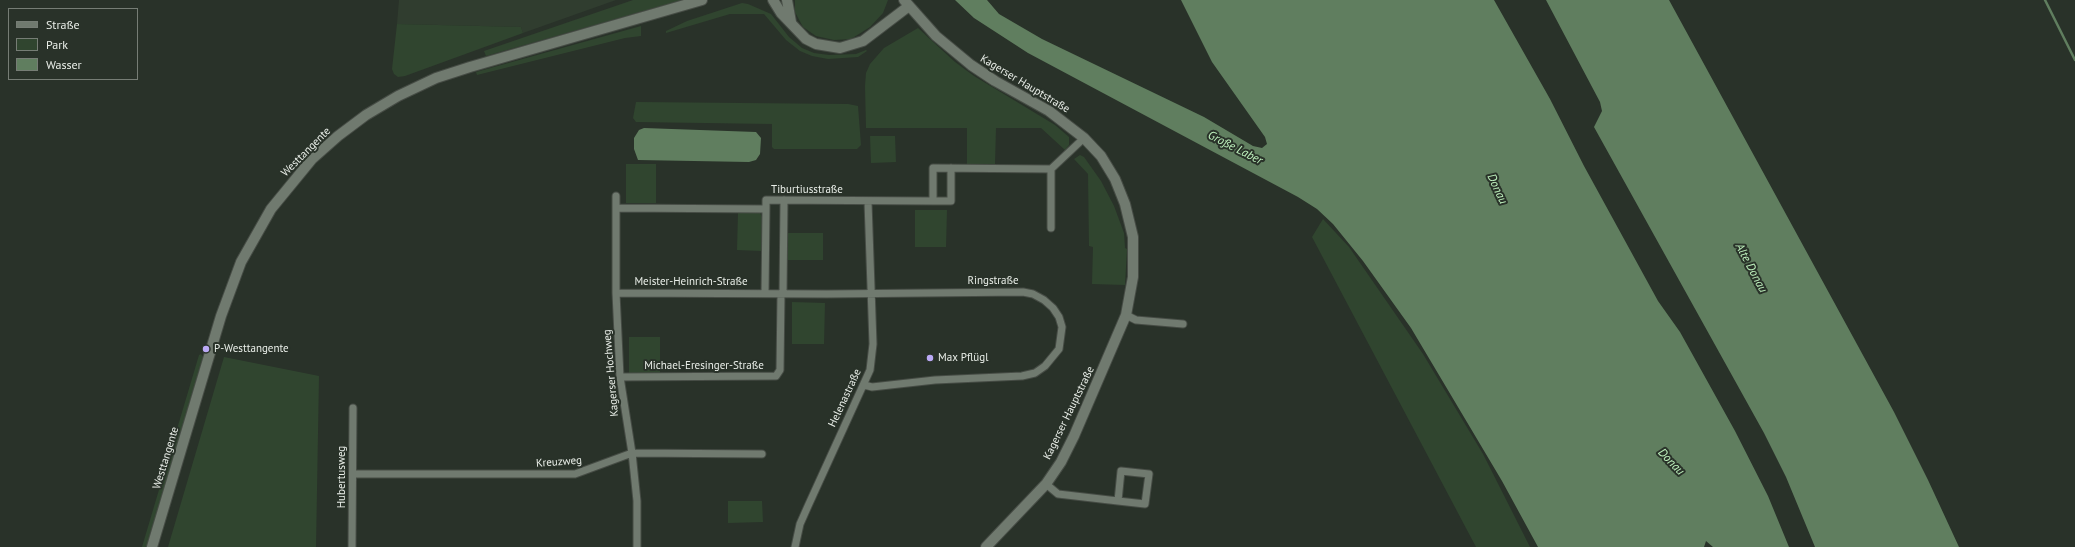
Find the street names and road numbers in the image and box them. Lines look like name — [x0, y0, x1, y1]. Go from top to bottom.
street label: Kagerser Hauptstraße — [978, 52, 1072, 116]
street label: Westtangente — [279, 125, 333, 179]
street label: Tiburtiusstraße — [771, 183, 843, 197]
street label: Ringstraße — [967, 274, 1019, 288]
street label: Meister-Heinrich-Straße — [634, 275, 748, 289]
street label: Kagerser Hochweg — [601, 329, 621, 417]
street label: Michael-Eresinger-Straße — [644, 359, 764, 373]
street label: Kagerser Hauptstraße — [1041, 364, 1097, 462]
street label: Helenastraße — [826, 367, 864, 429]
street label: Westtangente — [150, 425, 182, 491]
street label: Hubertusweg — [335, 446, 349, 508]
street label: Kreuzweg — [536, 454, 582, 470]

